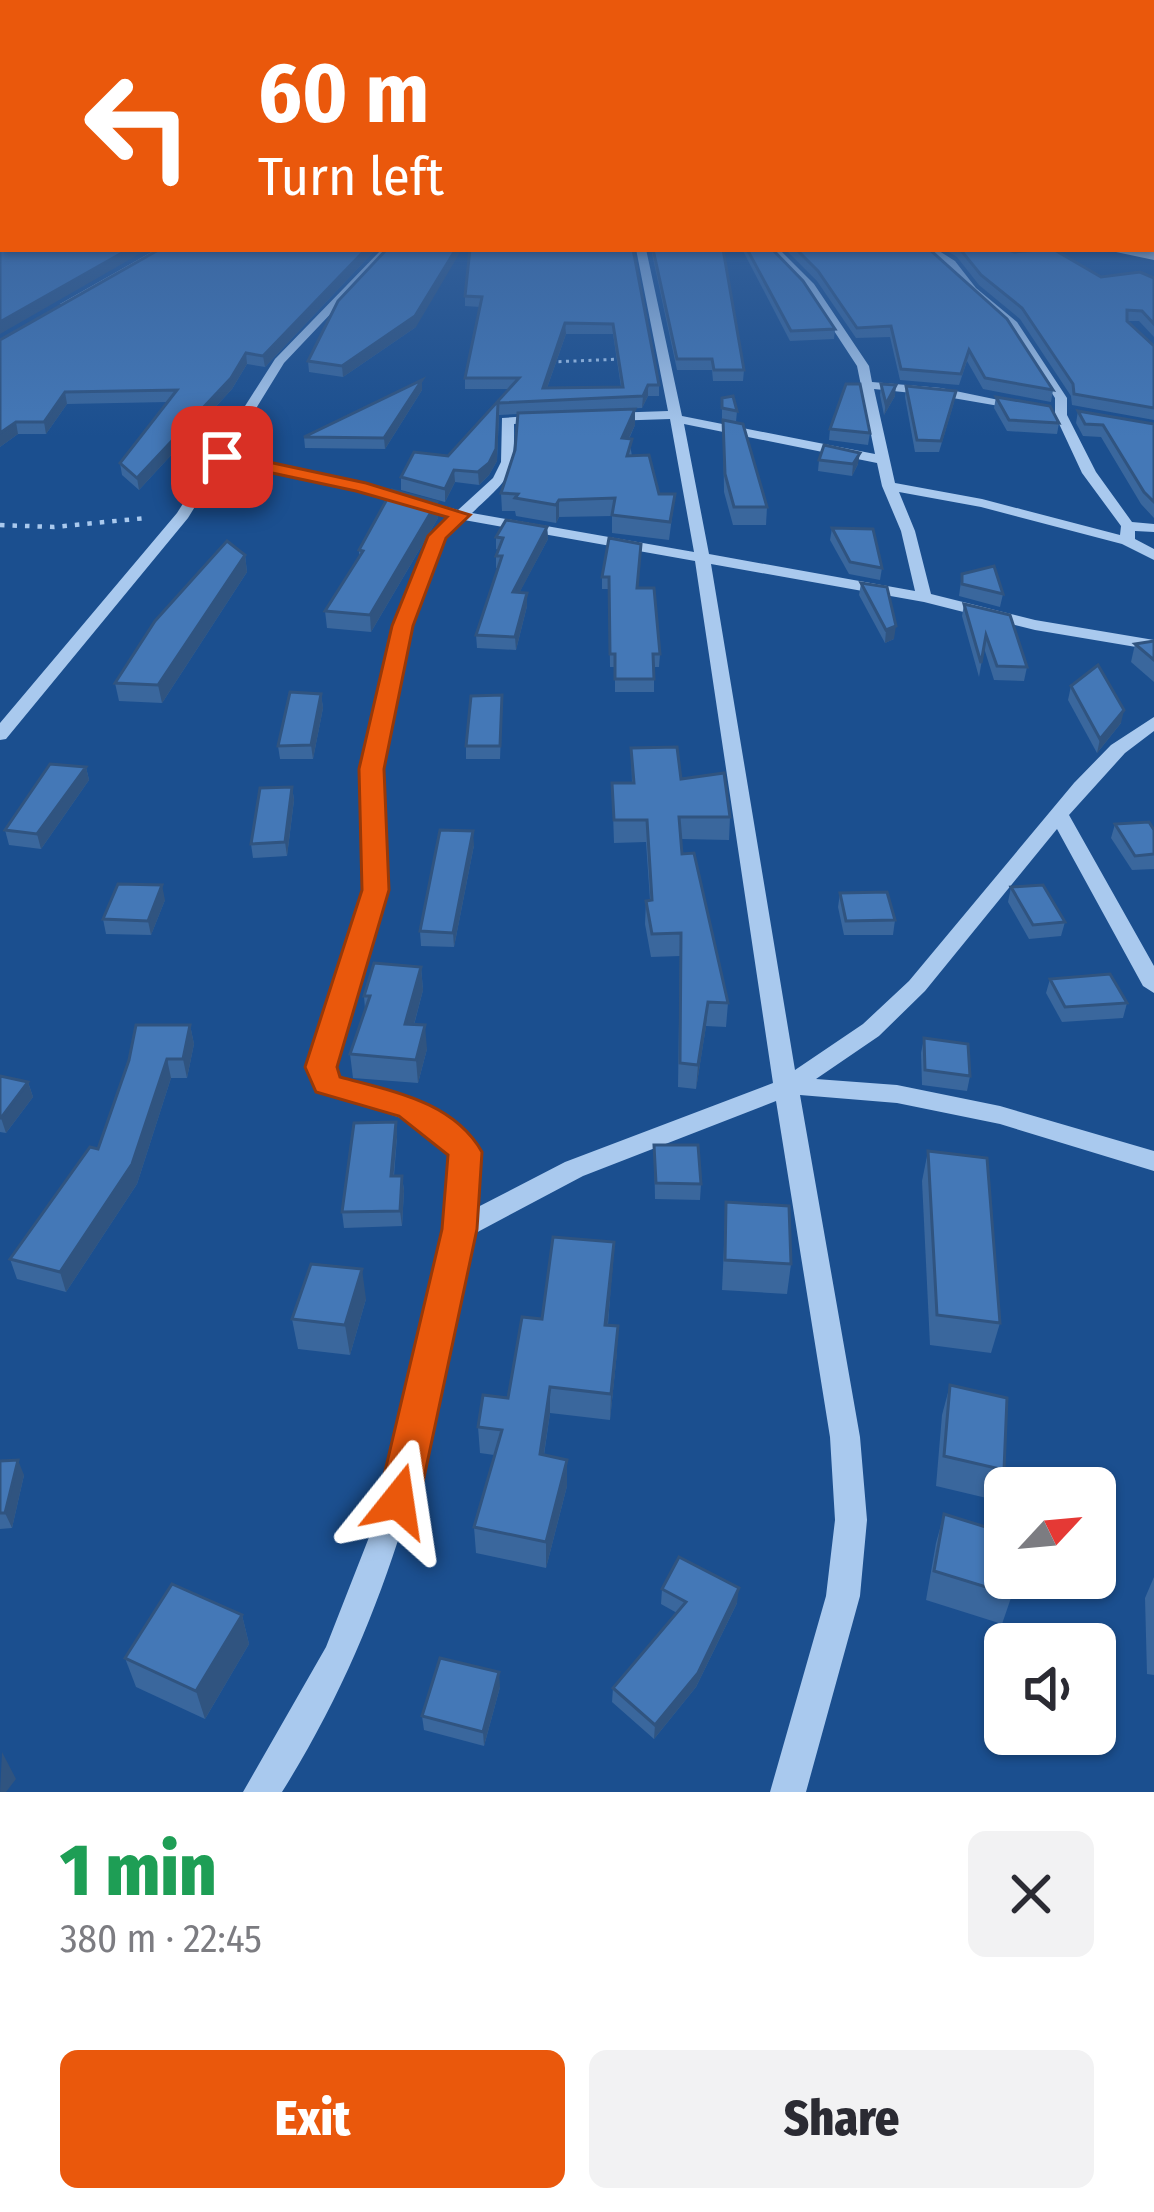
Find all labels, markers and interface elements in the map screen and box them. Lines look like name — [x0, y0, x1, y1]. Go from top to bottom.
text: 60 m — [258, 43, 429, 144]
icon: left — [60, 48, 216, 204]
text: Turn left — [258, 145, 444, 209]
pin — [171, 406, 273, 508]
icon: arrive — [189, 424, 255, 490]
position arrow — [335, 1438, 461, 1564]
north arrow — [984, 1467, 1116, 1599]
map controls — [984, 1467, 1116, 1755]
button: sound — [984, 1623, 1116, 1755]
text: 1 min — [60, 1828, 217, 1914]
button: close — [968, 1831, 1094, 1957]
text: 380 m · 22:45 — [60, 1916, 262, 1962]
button: Exit — [60, 2050, 565, 2188]
button: Share — [589, 2050, 1094, 2188]

